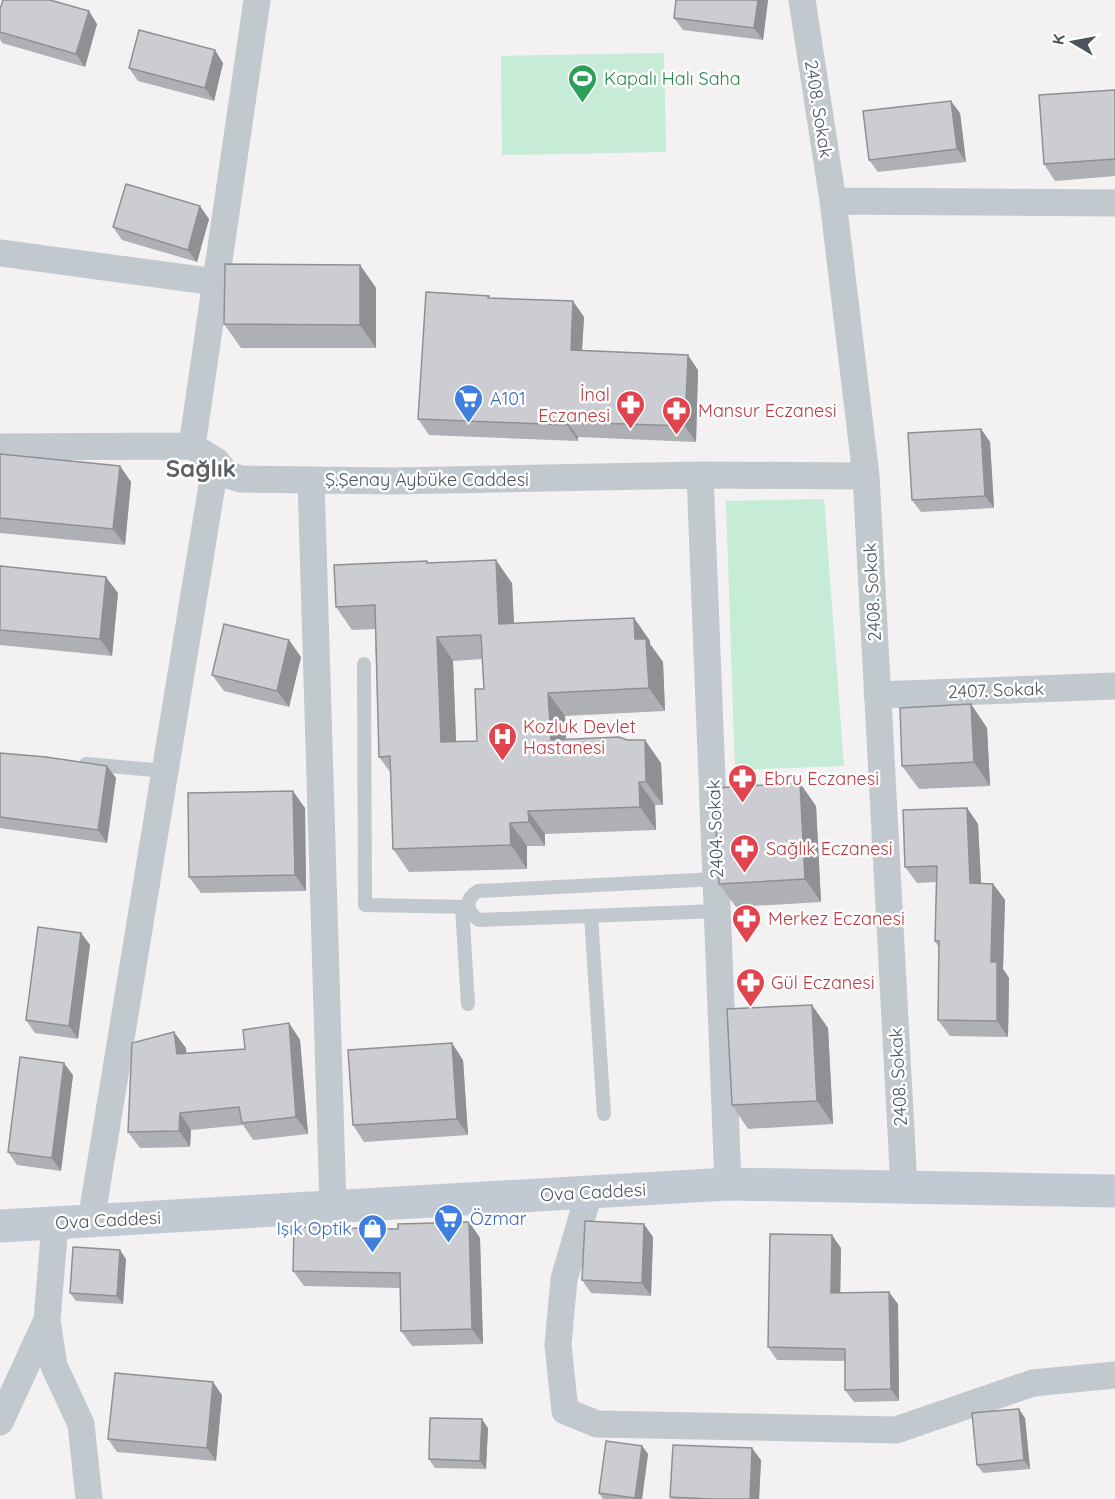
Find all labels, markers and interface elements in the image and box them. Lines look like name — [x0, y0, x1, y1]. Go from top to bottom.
north arrow — [1043, 12, 1103, 72]
text: K — [1047, 32, 1069, 46]
street label: 2408. Sokak — [800, 58, 838, 160]
sports icon: Kapalı Halı Saha — [567, 62, 599, 104]
place label: Kapalı Halı Saha — [604, 67, 741, 90]
supermarket icon: A101 — [453, 382, 485, 424]
place label: İnal Eczanesi — [538, 383, 610, 427]
place label: A101 — [490, 387, 526, 410]
pharmacy icon: İnal Eczanesi — [615, 388, 647, 430]
pharmacy icon: Mansur Eczanesi — [661, 394, 693, 436]
place label: Mansur Eczanesi — [698, 399, 837, 422]
district label: Sağlık — [166, 453, 236, 483]
street label: Ş.Şenay Aybüke Caddesi — [325, 468, 529, 491]
street label: 2408. Sokak — [858, 542, 886, 642]
street label: 2407. Sokak — [947, 677, 1045, 703]
place label: Kozluk Devlet Hastanesi — [523, 715, 636, 759]
hospital icon: Kozluk Devlet Hastanesi — [486, 720, 518, 762]
pharmacy icon: Ebru Eczanesi — [727, 762, 759, 804]
place label: Ebru Eczanesi — [764, 767, 879, 790]
street label: 2404. Sokak — [702, 779, 728, 879]
pharmacy icon: Sağlık Eczanesi — [729, 832, 761, 874]
place label: Sağlık Eczanesi — [766, 837, 893, 860]
pharmacy icon: Merkez Eczanesi — [731, 902, 763, 944]
place label: Merkez Eczanesi — [768, 907, 905, 930]
pharmacy icon: Gül Eczanesi — [734, 966, 766, 1008]
place label: Gül Eczanesi — [771, 971, 875, 994]
street label: 2408. Sokak — [884, 1027, 912, 1127]
street label: Ova Caddesi — [539, 1178, 647, 1206]
supermarket icon: Özmar — [433, 1202, 465, 1244]
street label: Ova Caddesi — [54, 1206, 162, 1234]
place label: Özmar — [470, 1207, 527, 1230]
shop icon: Işık Optik — [357, 1212, 389, 1254]
place label: Işık Optik — [276, 1217, 352, 1240]

